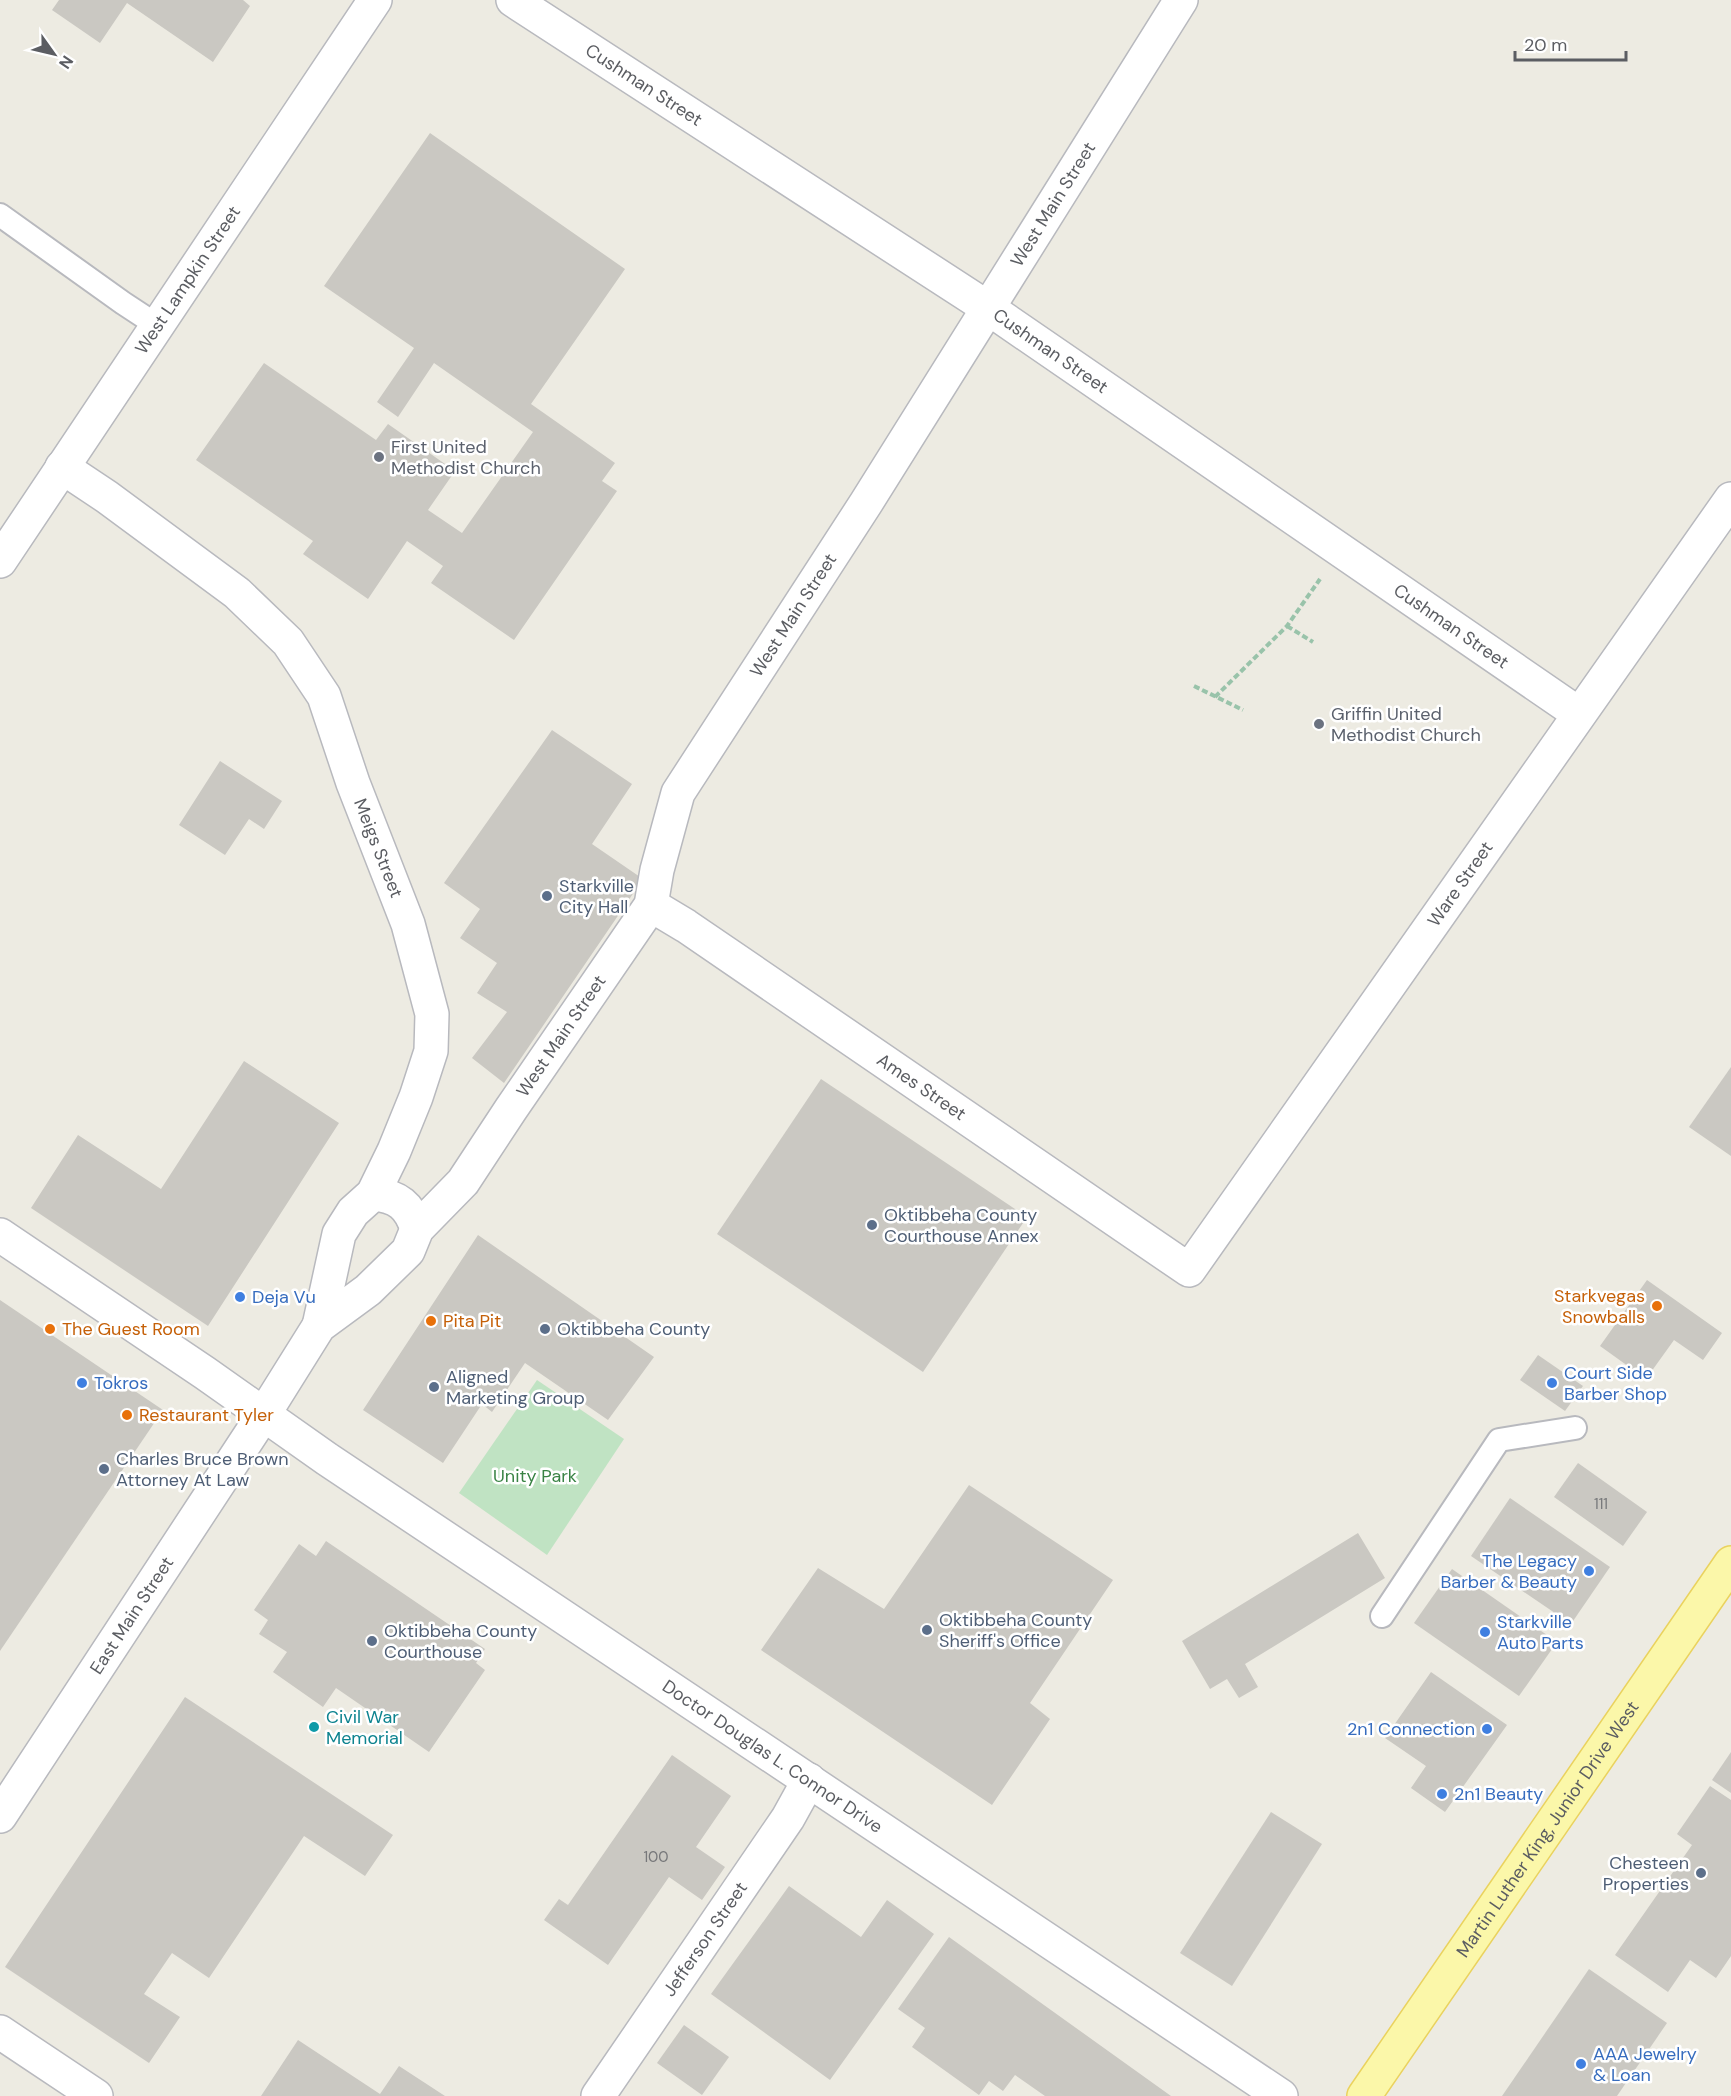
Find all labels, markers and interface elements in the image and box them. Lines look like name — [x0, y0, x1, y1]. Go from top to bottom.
north arrow — [24, 24, 84, 84]
scale bar — [1515, 24, 1626, 62]
text: 20 m — [1524, 33, 1567, 57]
street label: Cushman Street — [581, 38, 707, 132]
text: N — [54, 51, 78, 73]
street label: West Main Street — [1005, 138, 1101, 271]
street label: West Lampkin Street — [130, 201, 246, 359]
street label: Cushman Street — [988, 303, 1113, 399]
place label: First United Methodist Church — [391, 435, 541, 480]
marker: First United Methodist Church — [372, 450, 386, 464]
street label: West Main Street — [744, 549, 842, 682]
street label: Cushman Street — [1389, 578, 1513, 674]
place label: Griffin United Methodist Church — [1331, 702, 1481, 747]
marker: Griffin United Methodist Church — [1312, 717, 1326, 731]
street label: Meigs Street — [348, 795, 409, 901]
street label: Ware Street — [1422, 837, 1499, 931]
place label: Starkville City Hall — [559, 874, 634, 919]
marker: Starkville City Hall — [540, 889, 554, 903]
street label: West Main Street — [511, 970, 611, 1102]
street label: Ames Street — [872, 1048, 971, 1126]
place label: Oktibbeha County Courthouse Annex — [884, 1203, 1038, 1248]
marker: Oktibbeha County Courthouse Annex — [865, 1218, 879, 1232]
place label: Starkvegas Snowballs — [1554, 1284, 1645, 1329]
place label: Deja Vu — [252, 1285, 316, 1309]
marker: Deja Vu — [233, 1290, 247, 1304]
marker: Starkvegas Snowballs — [1650, 1299, 1664, 1313]
place label: Pita Pit — [443, 1309, 501, 1333]
marker: Pita Pit — [424, 1314, 438, 1328]
place label: The Guest Room — [62, 1317, 200, 1341]
place label: Oktibbeha County — [557, 1317, 710, 1341]
marker: The Guest Room — [43, 1322, 57, 1336]
marker: Oktibbeha County — [538, 1322, 552, 1336]
place label: Court Side Barber Shop — [1564, 1361, 1667, 1406]
place label: Aligned Marketing Group — [446, 1365, 585, 1410]
place label: Tokros — [94, 1371, 148, 1395]
marker: Tokros — [75, 1376, 89, 1390]
marker: Court Side Barber Shop — [1545, 1376, 1559, 1390]
marker: Aligned Marketing Group — [427, 1380, 441, 1394]
place label: Restaurant Tyler — [139, 1403, 274, 1427]
marker: Restaurant Tyler — [120, 1408, 134, 1422]
place label: Charles Bruce Brown Attorney At Law — [116, 1447, 288, 1492]
marker: Charles Bruce Brown Attorney At Law — [97, 1462, 111, 1476]
park label: Unity Park — [493, 1464, 577, 1488]
house number: 111 — [1594, 1494, 1608, 1514]
place label: The Legacy Barber & Beauty — [1441, 1549, 1577, 1594]
street label: East Main Street — [84, 1552, 179, 1679]
marker: The Legacy Barber & Beauty — [1582, 1564, 1596, 1578]
place label: Oktibbeha County Sheriff's Office — [939, 1608, 1092, 1653]
place label: Starkville Auto Parts — [1497, 1610, 1584, 1655]
place label: Oktibbeha County Courthouse — [384, 1619, 537, 1664]
marker: Oktibbeha County Sheriff's Office — [920, 1623, 934, 1637]
marker: Starkville Auto Parts — [1478, 1625, 1492, 1639]
marker: Oktibbeha County Courthouse — [365, 1634, 379, 1648]
street label: Doctor Douglas L. Connor Drive — [658, 1674, 887, 1839]
street label: Martin Luther King, Junior Drive West — [1451, 1696, 1645, 1962]
place label: Civil War Memorial — [326, 1705, 403, 1750]
place label: 2n1 Connection — [1347, 1717, 1475, 1741]
marker: Civil War Memorial — [307, 1720, 321, 1734]
marker: 2n1 Connection — [1480, 1722, 1494, 1736]
place label: 2n1 Beauty — [1454, 1782, 1543, 1806]
marker: 2n1 Beauty — [1435, 1787, 1449, 1801]
house number: 100 — [643, 1847, 669, 1867]
place label: Chesteen Properties — [1603, 1851, 1689, 1896]
marker: Chesteen Properties — [1694, 1866, 1708, 1880]
street label: Jefferson Street — [657, 1877, 753, 2001]
place label: AAA Jewelry & Loan — [1593, 2042, 1697, 2087]
marker: AAA Jewelry & Loan — [1574, 2057, 1588, 2071]

